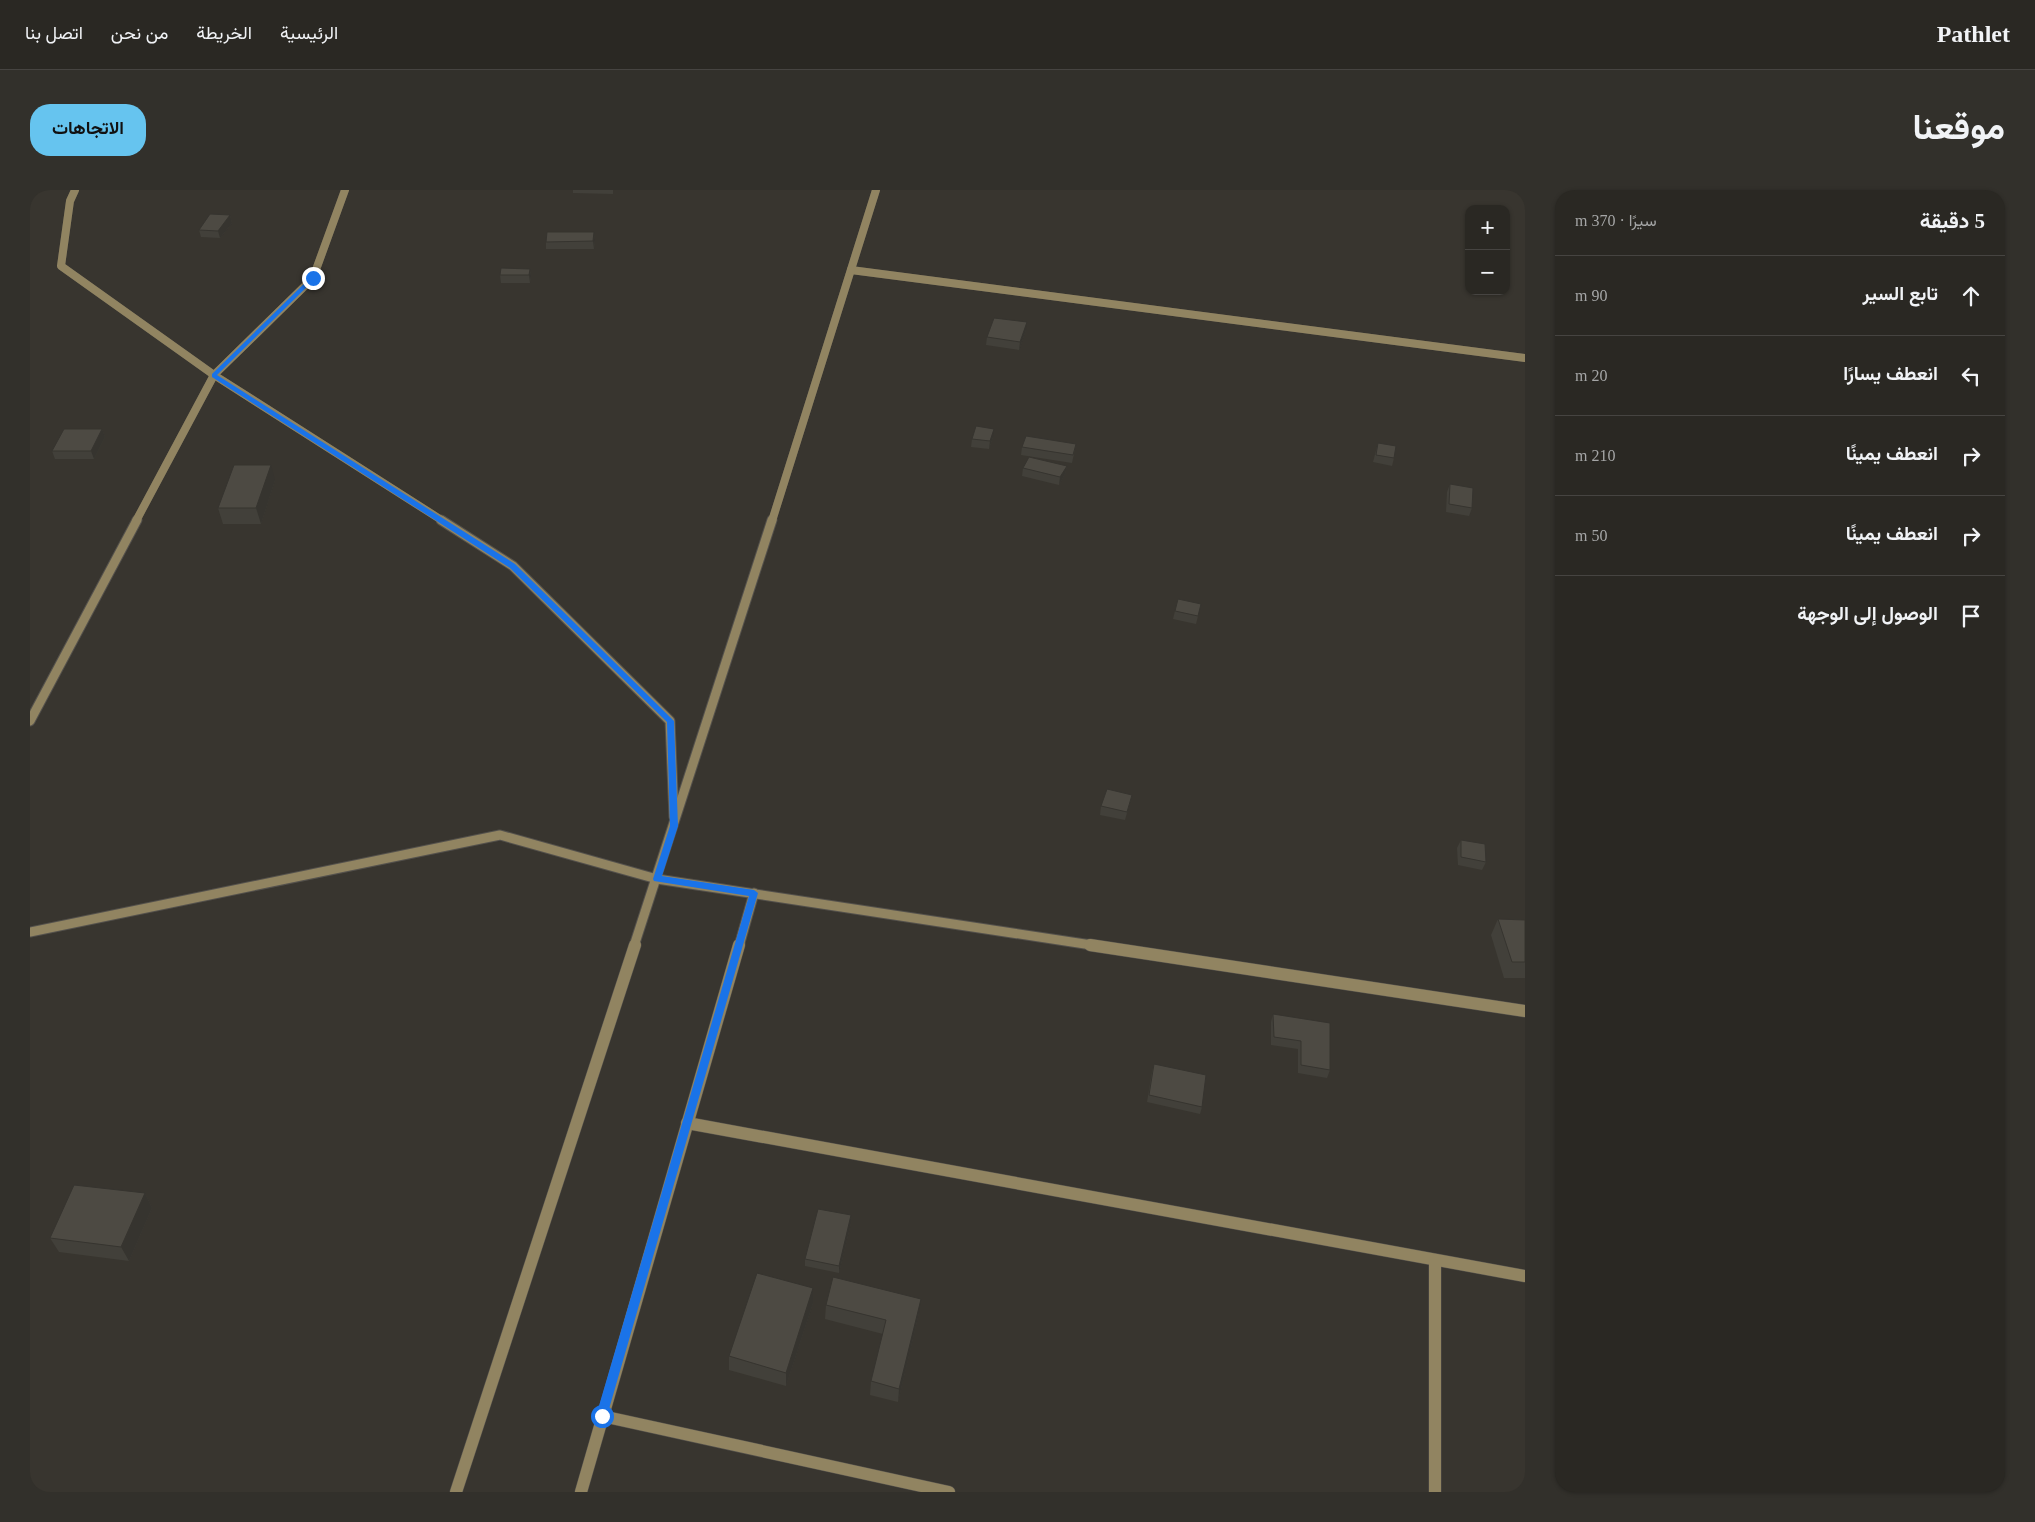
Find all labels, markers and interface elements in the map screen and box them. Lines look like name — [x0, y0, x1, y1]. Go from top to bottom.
text: Pathlet — [1937, 21, 2010, 47]
text: اتصل بنا — [25, 23, 83, 43]
text: من نحن — [111, 23, 168, 43]
text: الخريطة — [196, 23, 252, 43]
text: الرئيسية — [280, 23, 338, 43]
button: الاتجاهات — [30, 104, 146, 156]
text: موقعنا — [1912, 108, 2005, 147]
map controls — [1465, 205, 1510, 295]
button: + — [1465, 205, 1510, 250]
text: 5 دقيقة — [1920, 209, 1985, 233]
text: سيرًا · 370 m — [1575, 212, 1657, 229]
button: − — [1465, 250, 1510, 295]
route end — [302, 267, 325, 290]
icon: ahead — [1957, 282, 1985, 310]
text: تابع السير — [1862, 283, 1938, 304]
text: 90 m — [1575, 287, 1607, 304]
icon: left — [1957, 362, 1985, 390]
text: انعطف يسارًا — [1843, 363, 1938, 384]
text: 20 m — [1575, 367, 1607, 384]
icon: right — [1957, 442, 1985, 470]
text: انعطف يمينًا — [1846, 443, 1938, 464]
text: 210 m — [1575, 447, 1615, 464]
icon: right — [1957, 522, 1985, 550]
text: انعطف يمينًا — [1846, 523, 1938, 544]
text: 50 m — [1575, 527, 1607, 544]
icon: arrive — [1957, 602, 1985, 630]
text: الوصول إلى الوجهة — [1797, 603, 1938, 624]
route start — [591, 1405, 614, 1428]

